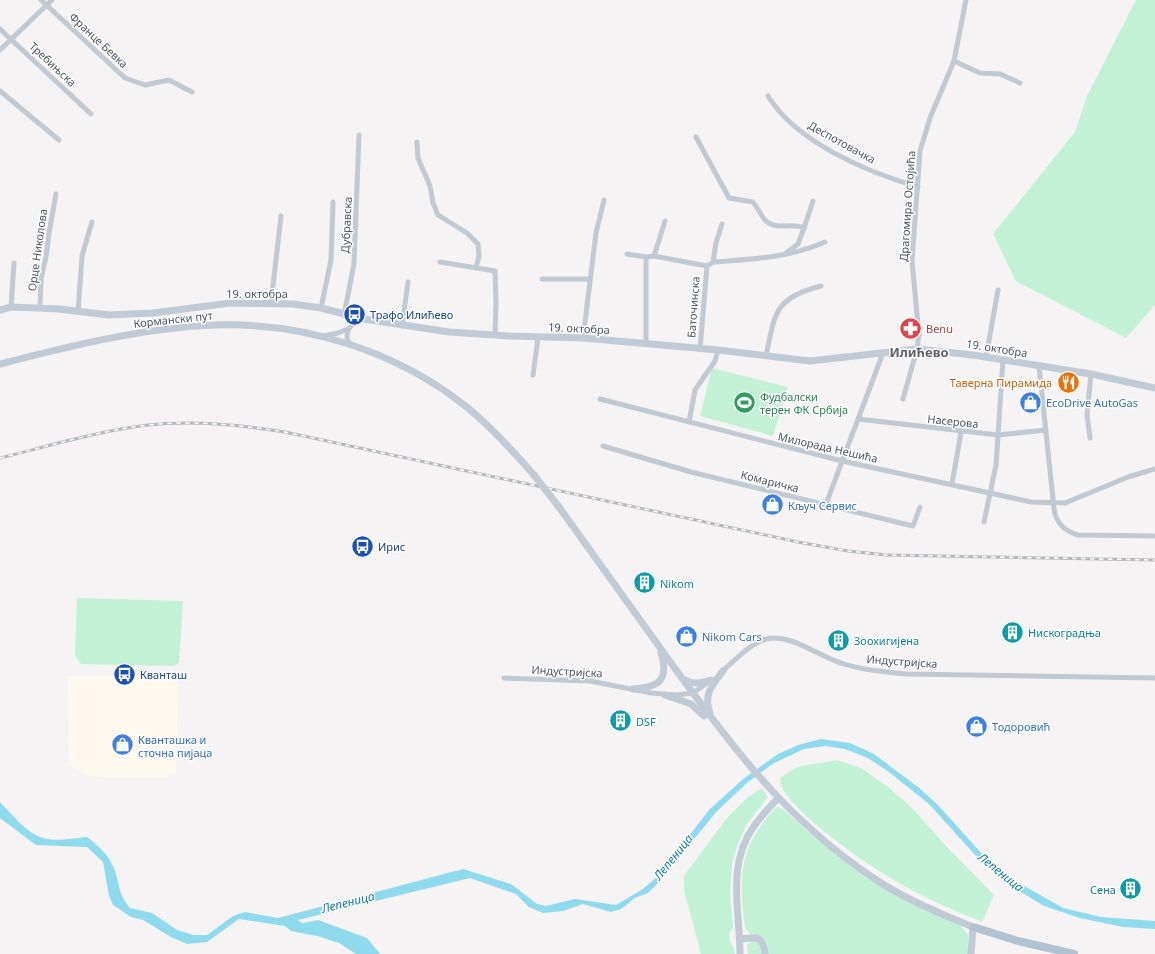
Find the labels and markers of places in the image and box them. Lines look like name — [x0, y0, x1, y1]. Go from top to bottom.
bus stop icon: Трафо Илићево — [342, 301, 368, 327]
place label: Трафо Илићево — [370, 307, 453, 322]
pharmacy icon: Benu — [897, 315, 923, 341]
place label: Benu — [926, 321, 953, 336]
restaurant icon: Таверна Пирамида — [1055, 369, 1081, 395]
place label: Таверна Пирамида — [950, 375, 1052, 390]
sports icon: Фудбалски терен ФК Србија — [731, 389, 757, 415]
place label: Фудбалски терен ФК Србија — [760, 389, 848, 417]
shop icon: EcoDrive AutoGas — [1017, 389, 1043, 415]
place label: EcoDrive AutoGas — [1046, 395, 1138, 410]
shop icon: Кључ Сервис — [760, 492, 786, 518]
place label: Кључ Сервис — [788, 498, 857, 513]
bus stop icon: Ирис — [349, 533, 375, 559]
place label: Ирис — [378, 539, 405, 554]
building icon: Nikom — [632, 570, 658, 596]
place label: Nikom — [660, 576, 694, 591]
building icon: Нискоградња — [1000, 619, 1026, 645]
shop icon: Nikom Cars — [674, 623, 700, 649]
place label: Нискоградња — [1028, 625, 1101, 640]
building icon: Зоохигијена — [826, 627, 852, 653]
place label: Nikom Cars — [702, 629, 762, 644]
place label: Зоохигијена — [854, 633, 919, 648]
bus stop icon: Кванташ — [111, 661, 137, 687]
place label: Кванташ — [140, 667, 187, 682]
building icon: DSF — [607, 708, 633, 734]
shop icon: Тодоровић — [964, 713, 990, 739]
place label: DSF — [636, 714, 656, 729]
place label: Тодоровић — [992, 719, 1050, 734]
shop icon: Кванташка и сточна пијаца — [109, 732, 135, 758]
place label: Кванташка и сточна пијаца — [138, 732, 212, 760]
building icon: Сена — [1118, 876, 1144, 902]
place label: Сена — [1090, 882, 1116, 897]

